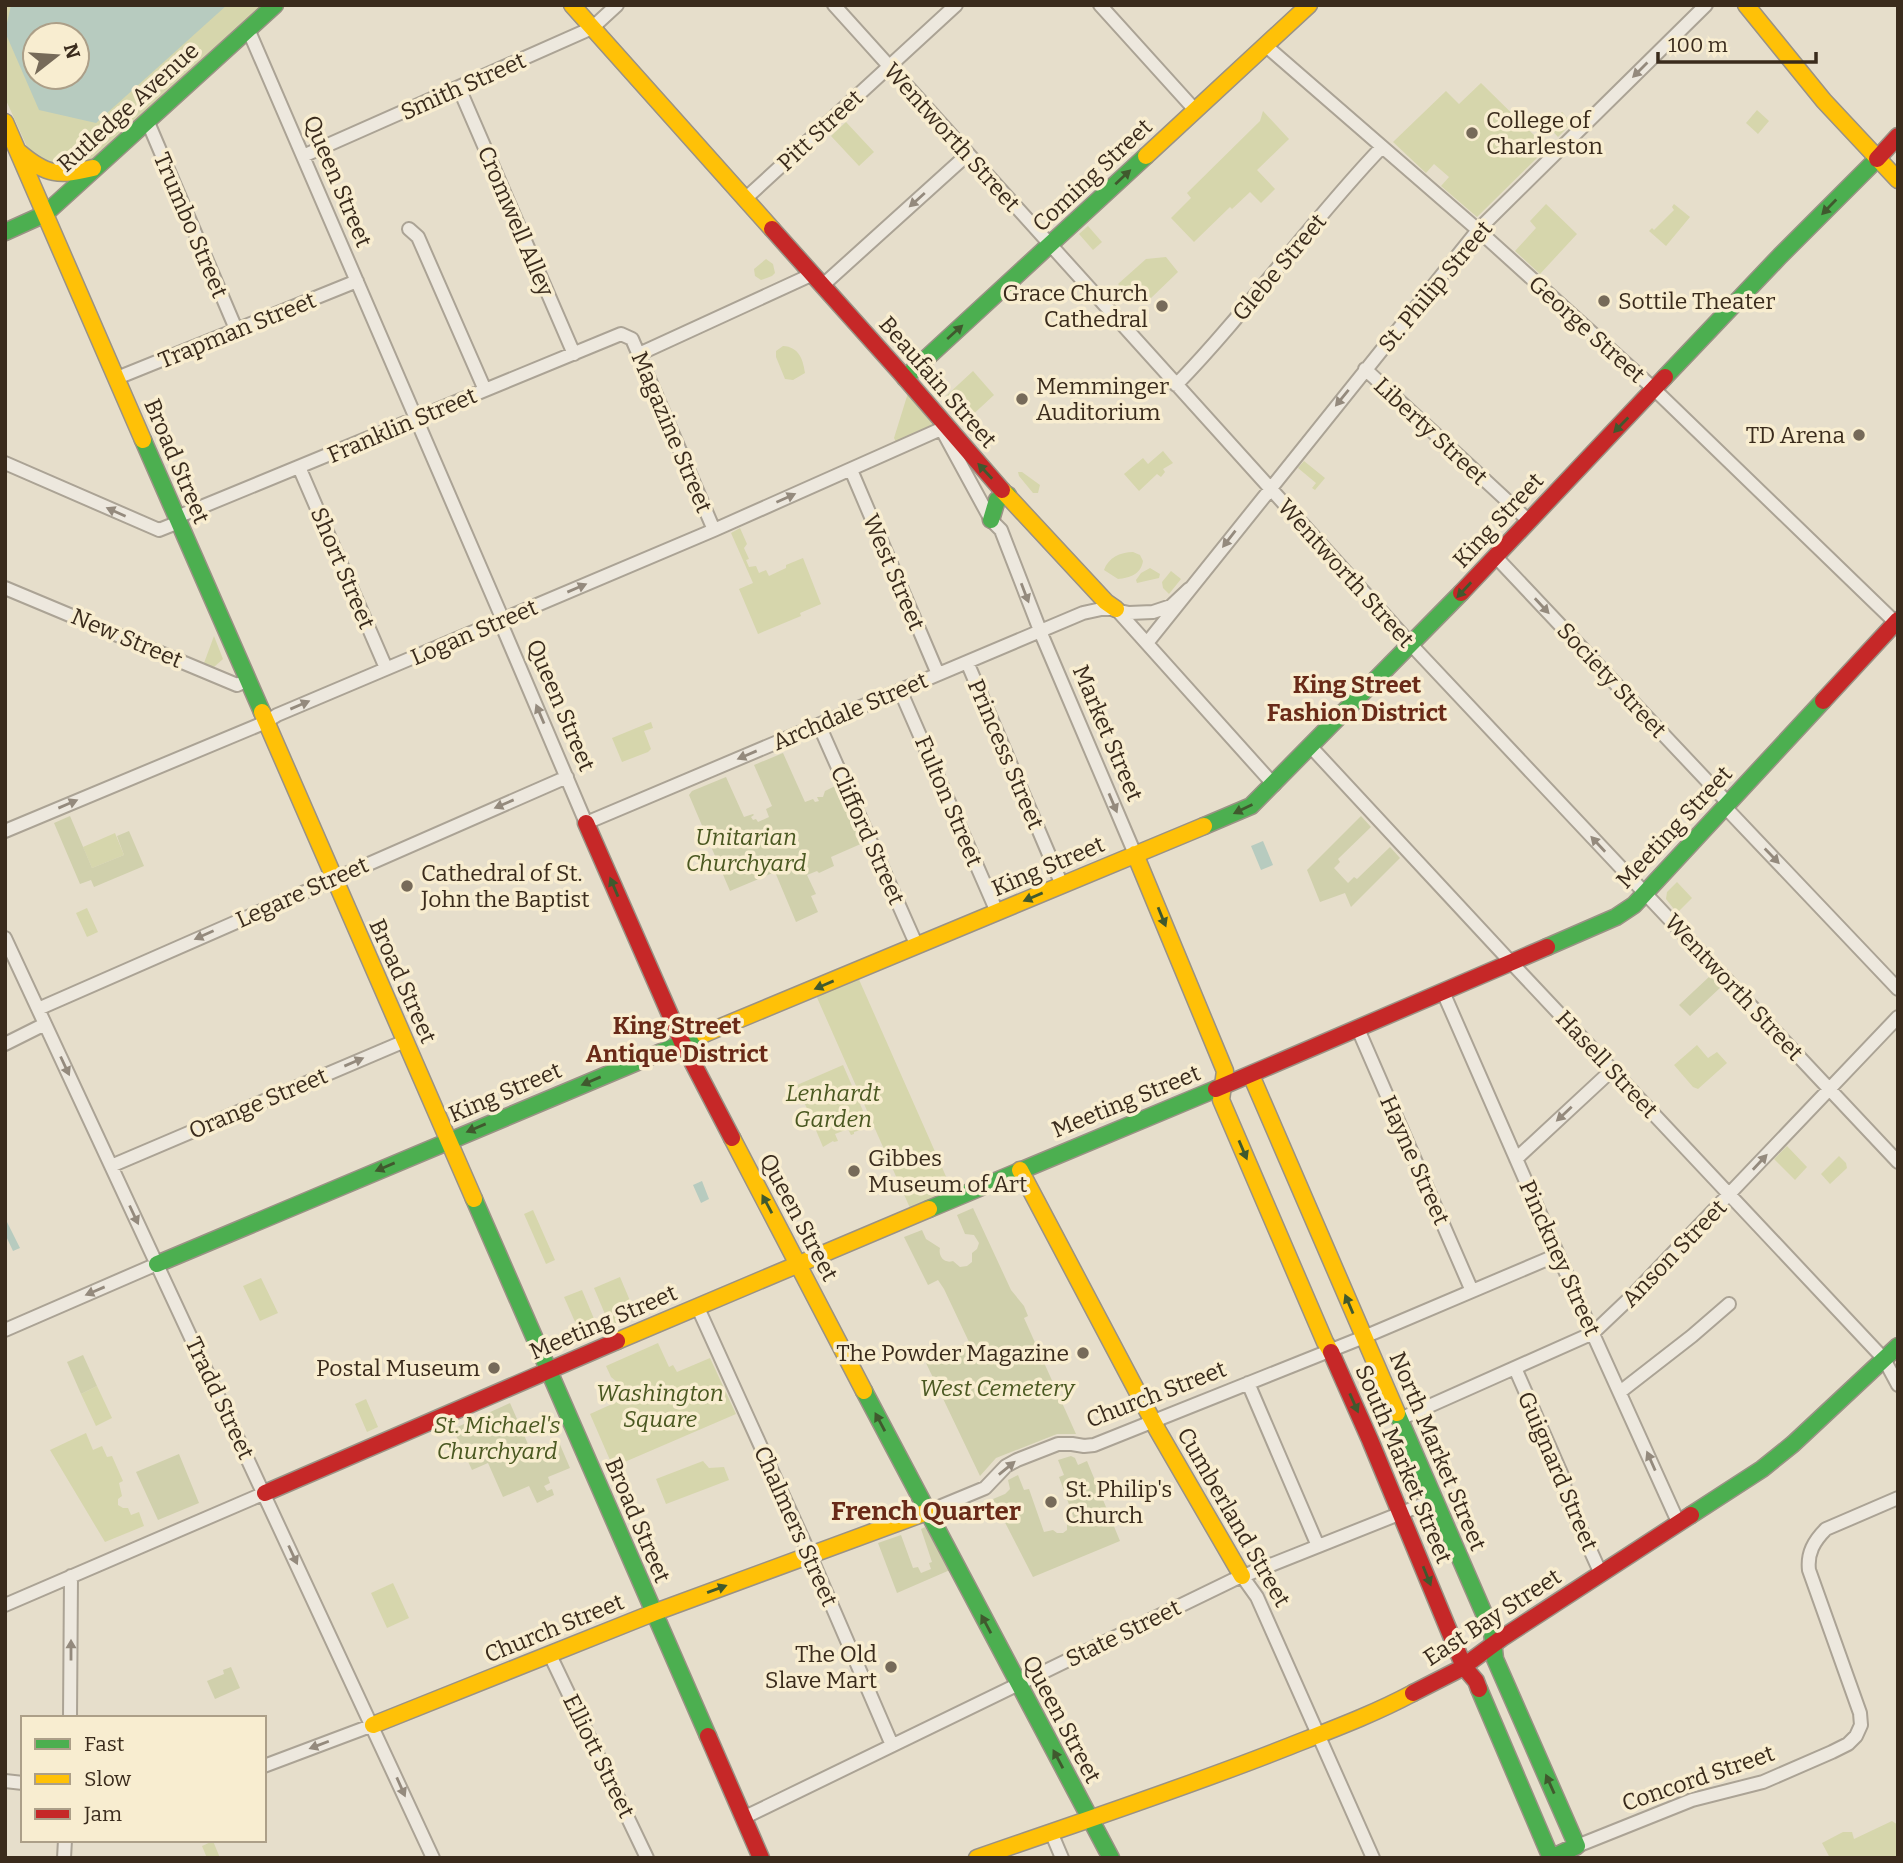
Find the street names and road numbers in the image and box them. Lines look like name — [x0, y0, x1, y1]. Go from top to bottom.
street label: Rutledge Avenue — [52, 36, 204, 178]
street label: Smith Street — [396, 46, 530, 126]
street label: Wentworth Street — [878, 57, 1026, 217]
street label: Pitt Street — [771, 83, 869, 177]
street label: Queen Street — [298, 111, 378, 251]
street label: Coming Street — [1026, 113, 1158, 237]
street label: Cromwell Alley — [472, 142, 561, 301]
street label: Trumbo Street — [148, 148, 234, 302]
street label: Glebe Street — [1226, 208, 1332, 326]
street label: St. Philip Street — [1372, 215, 1498, 357]
street label: George Street — [1523, 269, 1651, 389]
street label: Trapman Street — [154, 286, 320, 374]
street label: Beaufain Street — [873, 310, 1003, 454]
street label: Magazine Street — [625, 347, 719, 517]
street label: Liberty Street — [1368, 371, 1494, 491]
street label: Franklin Street — [323, 381, 481, 469]
street label: Broad Street — [138, 394, 216, 528]
street label: King Street — [1447, 467, 1549, 573]
street label: Wentworth Street — [1272, 493, 1420, 653]
street label: Short Street — [305, 503, 381, 633]
street label: West Street — [857, 510, 931, 634]
street label: Logan Street — [406, 593, 542, 671]
street label: New Street — [67, 602, 187, 674]
street label: Society Street — [1551, 617, 1673, 743]
street label: Queen Street — [521, 635, 601, 775]
street label: Market Street — [1067, 661, 1149, 805]
street label: Archdale Street — [768, 666, 932, 756]
street label: Princess Street — [962, 675, 1050, 833]
street label: Fulton Street — [909, 732, 989, 870]
street label: Meeting Street — [1610, 760, 1738, 894]
street label: Clifford Street — [825, 761, 911, 909]
street label: King Street — [987, 830, 1109, 902]
street label: Legare Street — [231, 850, 373, 934]
street label: Wentworth Street — [1659, 908, 1809, 1066]
street label: Broad Street — [363, 915, 443, 1047]
street label: Hasell Street — [1550, 1004, 1664, 1124]
street label: King Street — [444, 1056, 566, 1128]
street label: Meeting Street — [1048, 1059, 1204, 1143]
street label: Orange Street — [184, 1061, 332, 1145]
street label: Hayne Street — [1374, 1091, 1456, 1229]
street label: Queen Street — [754, 1148, 844, 1286]
street label: Pinckney Street — [1513, 1176, 1607, 1340]
street label: Anson Street — [1616, 1193, 1732, 1313]
street label: Meeting Street — [525, 1278, 681, 1366]
street label: Tradd Street — [179, 1332, 261, 1464]
street label: North Market Street — [1383, 1347, 1493, 1555]
street label: Church Street — [1082, 1354, 1230, 1434]
street label: South Market Street — [1349, 1360, 1459, 1568]
street label: Guignard Street — [1512, 1387, 1604, 1555]
street label: Cumberland Street — [1171, 1422, 1297, 1612]
street label: Chalmers Street — [748, 1441, 844, 1611]
street label: Broad Street — [599, 1453, 677, 1587]
street label: East Bay Street — [1418, 1562, 1566, 1672]
street label: Church Street — [480, 1587, 628, 1669]
street label: State Street — [1061, 1593, 1185, 1673]
street label: Queen Street — [1017, 1650, 1107, 1788]
street label: Elliott Street — [557, 1690, 641, 1822]
street label: Concord Street — [1618, 1739, 1778, 1817]

